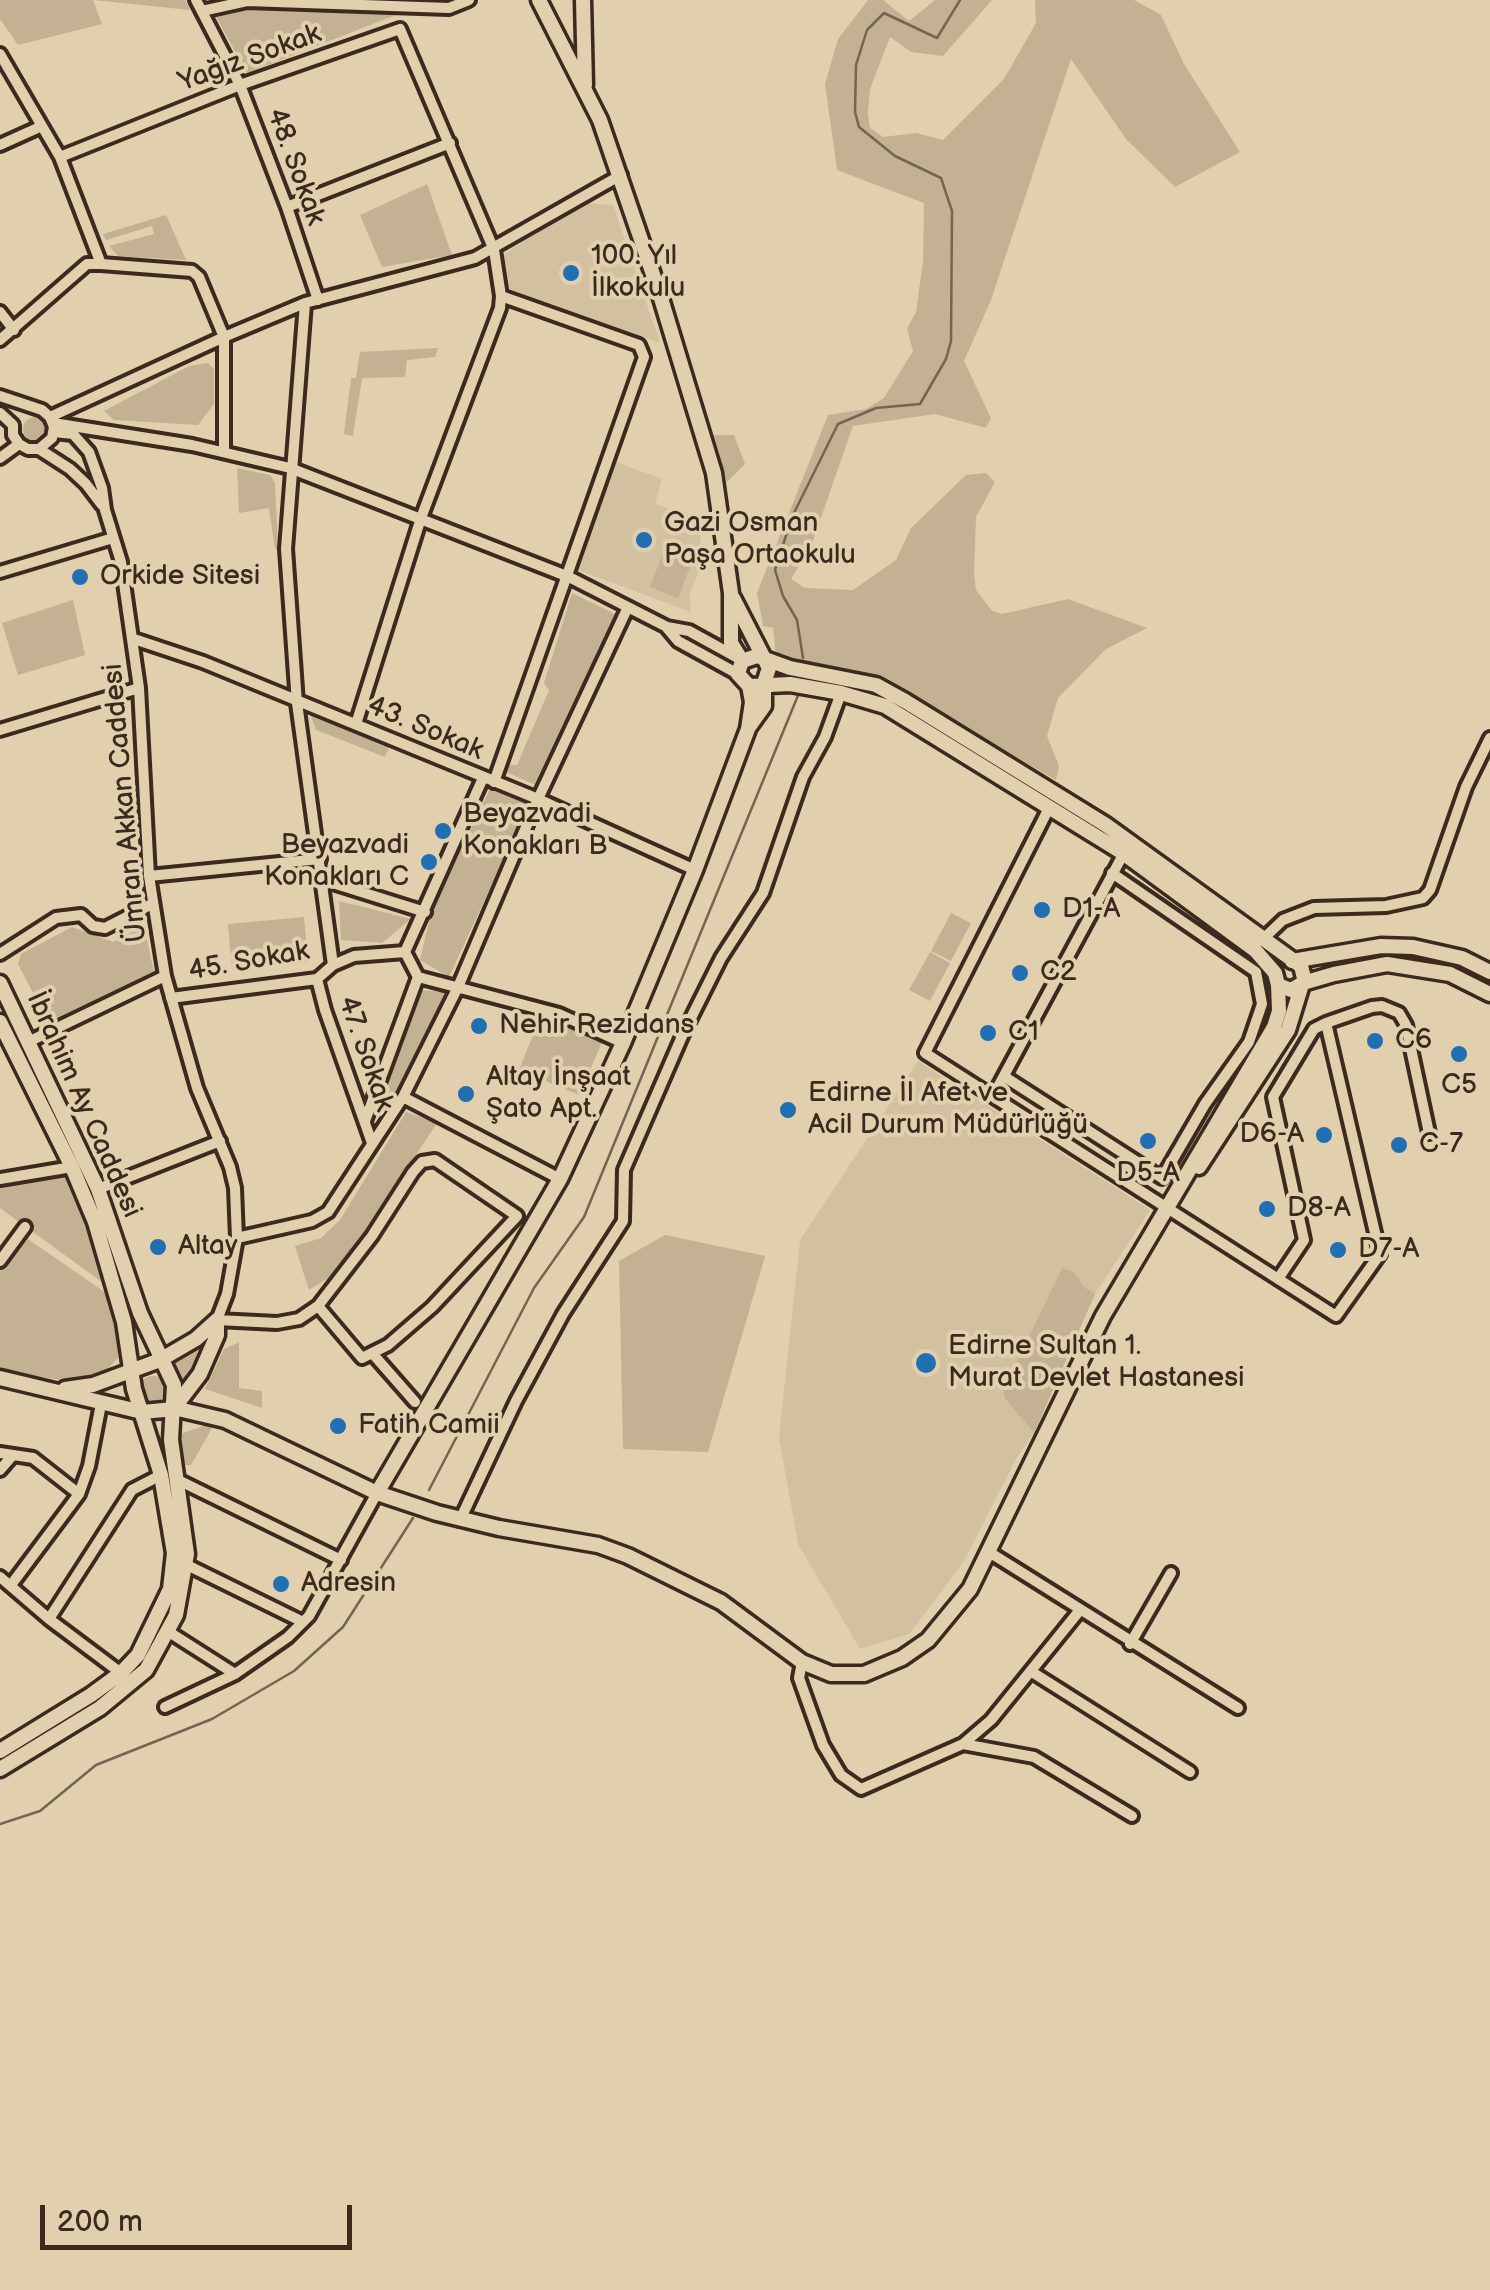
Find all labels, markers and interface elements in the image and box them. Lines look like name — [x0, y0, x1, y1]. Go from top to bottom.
street label: Yağız Sokak — [174, 18, 326, 100]
street label: 48. Sokak — [258, 104, 332, 230]
place label: 100. Yıl İlkokulu — [591, 240, 685, 306]
marker: 100. Yıl İlkokulu — [560, 262, 582, 284]
place label: Gazi Osman Paşa Ortaokulu — [664, 507, 856, 573]
marker: Gazi Osman Paşa Ortaokulu — [633, 529, 655, 551]
place label: Orkide Sitesi — [100, 560, 260, 594]
marker: Orkide Sitesi — [69, 566, 91, 588]
street label: Ümran Akkan Caddesi — [97, 662, 155, 944]
street label: 43. Sokak — [362, 690, 488, 768]
place label: Beyazvadi Konakları B — [463, 798, 607, 864]
marker: Beyazvadi Konakları B — [432, 820, 454, 842]
place label: Beyazvadi Konakları C — [264, 829, 409, 895]
marker: Beyazvadi Konakları C — [418, 851, 440, 873]
place label: D1-A — [1062, 893, 1120, 927]
marker: D1-A — [1031, 899, 1053, 921]
street label: 45. Sokak — [186, 935, 312, 989]
place label: C2 — [1040, 956, 1076, 990]
marker: C2 — [1009, 962, 1031, 984]
street label: İbrahim Ay Caddesi — [18, 987, 148, 1223]
street label: 47. Sokak — [330, 992, 400, 1116]
place label: Nehir Rezidans — [499, 1009, 694, 1043]
marker: Nehir Rezidans — [468, 1015, 490, 1037]
place label: C1 — [1008, 1016, 1039, 1050]
marker: C1 — [977, 1022, 999, 1044]
place label: C6 — [1395, 1024, 1432, 1058]
marker: C6 — [1364, 1030, 1386, 1052]
marker: C5 — [1448, 1043, 1470, 1065]
place label: Altay İnşaat Şato Apt. — [486, 1061, 631, 1127]
place label: C5 — [1441, 1069, 1477, 1103]
place label: Edirne İl Afet ve Acil Durum Müdürlüğü — [808, 1077, 1088, 1143]
marker: Altay İnşaat Şato Apt. — [455, 1083, 477, 1105]
marker: Edirne İl Afet ve Acil Durum Müdürlüğü — [777, 1099, 799, 1121]
place label: D6-A — [1239, 1118, 1304, 1152]
marker: D6-A — [1313, 1124, 1335, 1146]
place label: C-7 — [1419, 1128, 1463, 1162]
marker: D5-A — [1137, 1130, 1159, 1152]
marker: C-7 — [1388, 1134, 1410, 1156]
place label: D5-A — [1116, 1157, 1180, 1191]
place label: D8-A — [1287, 1192, 1351, 1226]
marker: D8-A — [1256, 1198, 1278, 1220]
place label: Altay — [178, 1230, 238, 1264]
place label: D7-A — [1358, 1233, 1419, 1267]
marker: Altay — [147, 1236, 169, 1258]
marker: D7-A — [1327, 1239, 1349, 1261]
place label: Edirne Sultan 1. Murat Devlet Hastanesi — [948, 1330, 1245, 1396]
marker: Edirne Sultan 1. Murat Devlet Hastanesi — [913, 1350, 939, 1376]
place label: Fatih Camii — [358, 1409, 500, 1443]
marker: Fatih Camii — [327, 1415, 349, 1437]
place label: Adresin — [301, 1567, 396, 1601]
marker: Adresin — [270, 1573, 292, 1595]
scale bar — [45, 2185, 358, 2247]
text: 200 m — [57, 2204, 143, 2240]

